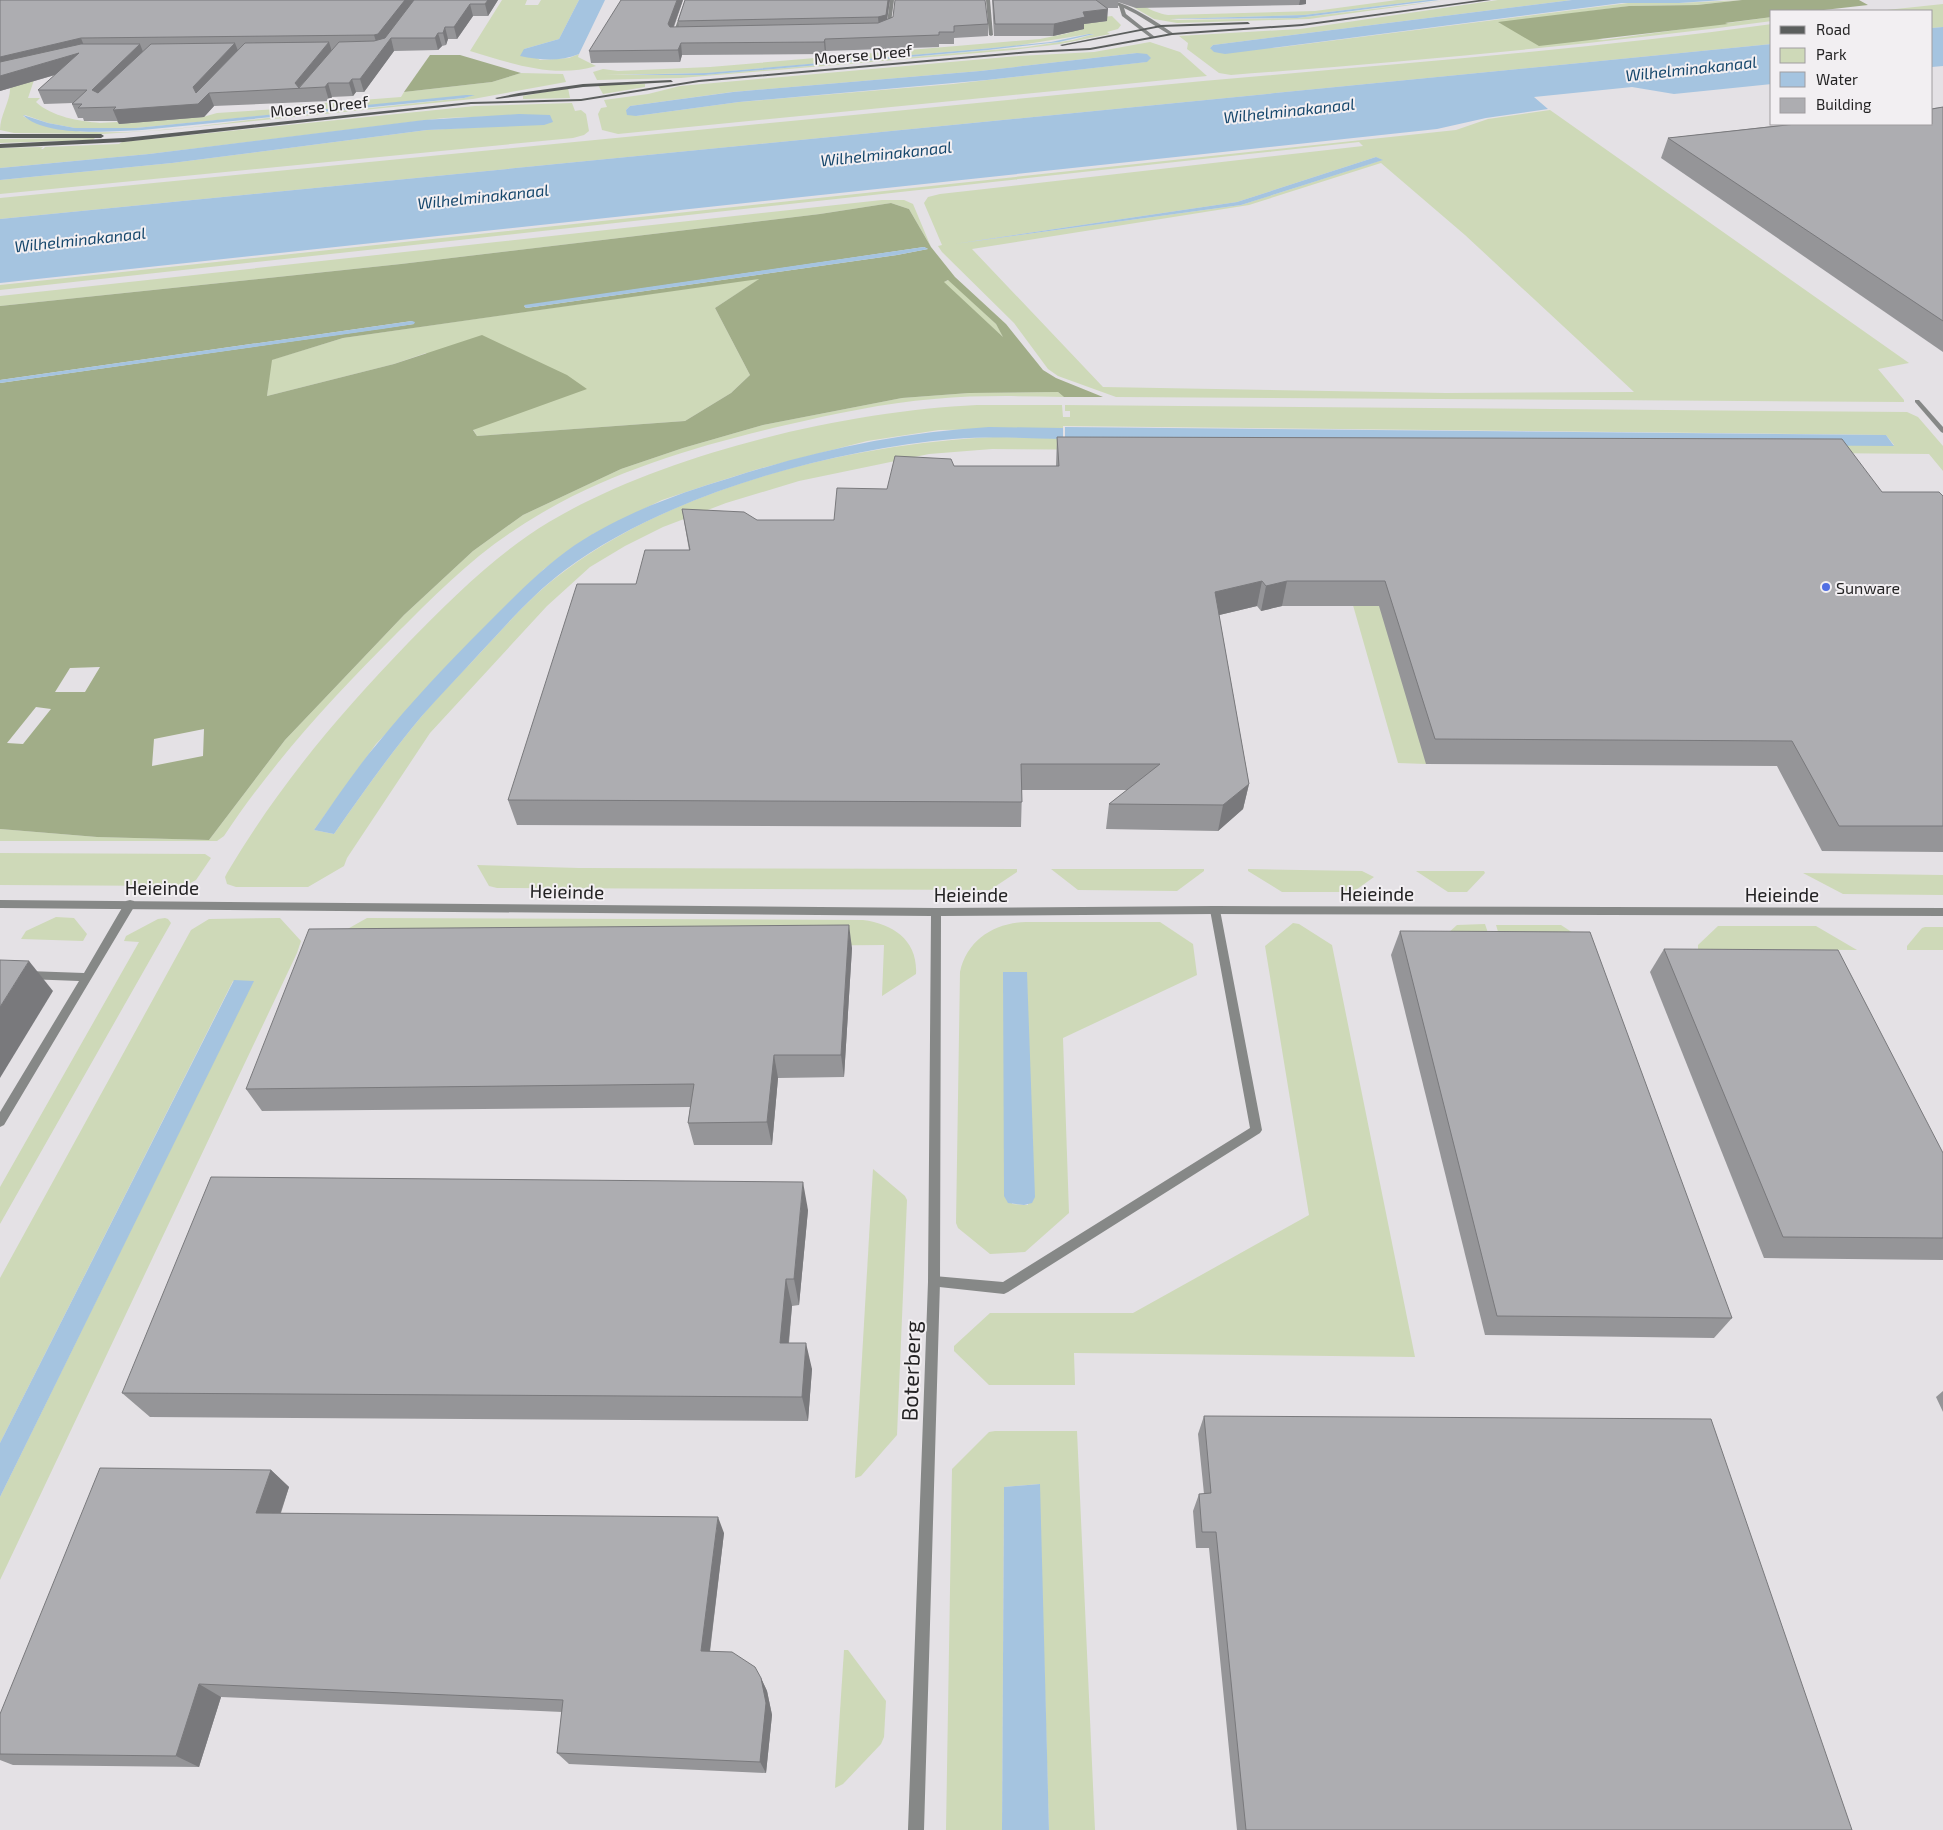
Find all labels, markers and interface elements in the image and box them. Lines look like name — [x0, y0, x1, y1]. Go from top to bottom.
legend — [1770, 10, 1933, 125]
text: Road — [1816, 20, 1851, 38]
street label: Moerse Dreef — [813, 40, 914, 68]
text: Park — [1816, 45, 1847, 63]
water label: Wilhelminakanaal — [1624, 52, 1758, 84]
text: Water — [1816, 70, 1858, 88]
street label: Moerse Dreef — [269, 91, 370, 121]
water label: Wilhelminakanaal — [1222, 94, 1356, 126]
text: Building — [1816, 95, 1872, 113]
water label: Wilhelminakanaal — [819, 137, 953, 169]
water label: Wilhelminakanaal — [416, 180, 550, 212]
water label: Wilhelminakanaal — [13, 223, 147, 255]
place label: Sunware — [1836, 578, 1900, 597]
marker: Sunware — [1820, 581, 1832, 593]
street label: Heieinde — [125, 876, 199, 899]
street label: Heieinde — [529, 879, 605, 903]
street label: Heieinde — [1340, 882, 1414, 905]
street label: Heieinde — [934, 883, 1008, 906]
street label: Heieinde — [1745, 883, 1819, 906]
street label: Boterberg — [895, 1320, 925, 1422]

